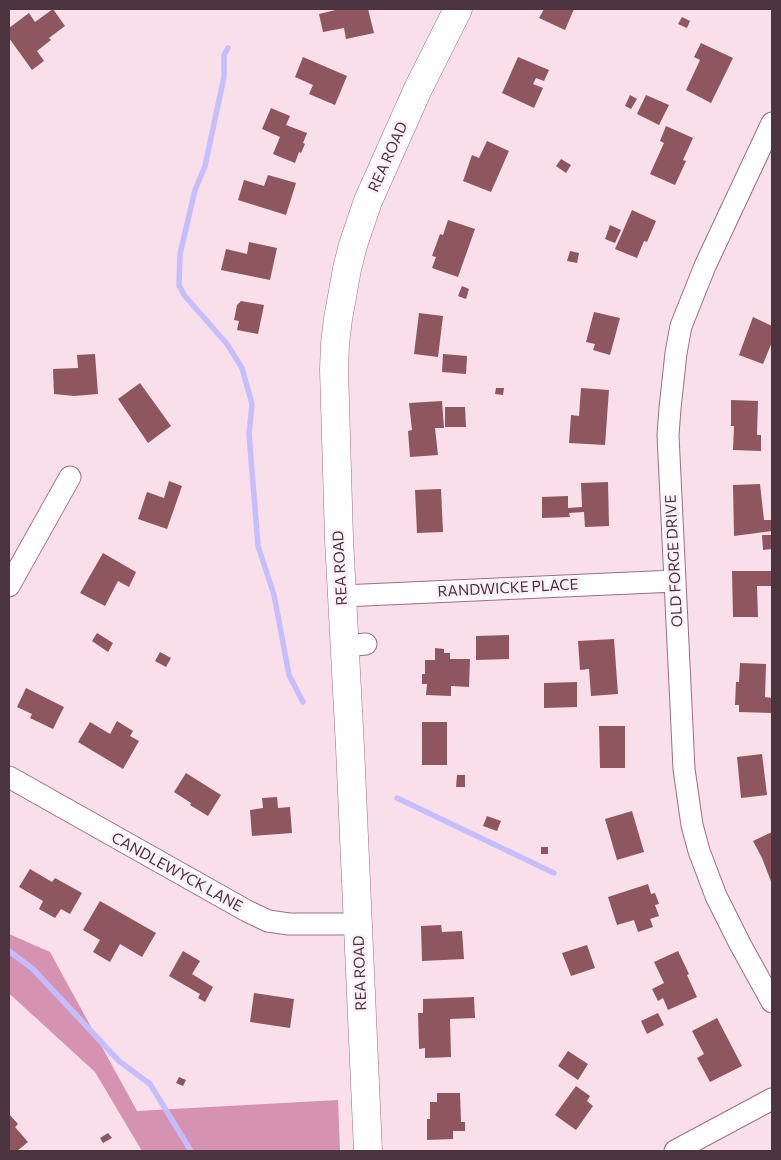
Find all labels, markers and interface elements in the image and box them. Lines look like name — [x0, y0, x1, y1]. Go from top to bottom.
street label: REA ROAD — [364, 119, 412, 195]
street label: OLD FORGE DRIVE — [662, 494, 686, 628]
street label: REA ROAD — [329, 530, 351, 606]
street label: RANDWICKE PLACE — [437, 575, 579, 601]
street label: CANDLEWYCK LANE — [108, 828, 246, 916]
street label: REA ROAD — [350, 935, 370, 1011]

